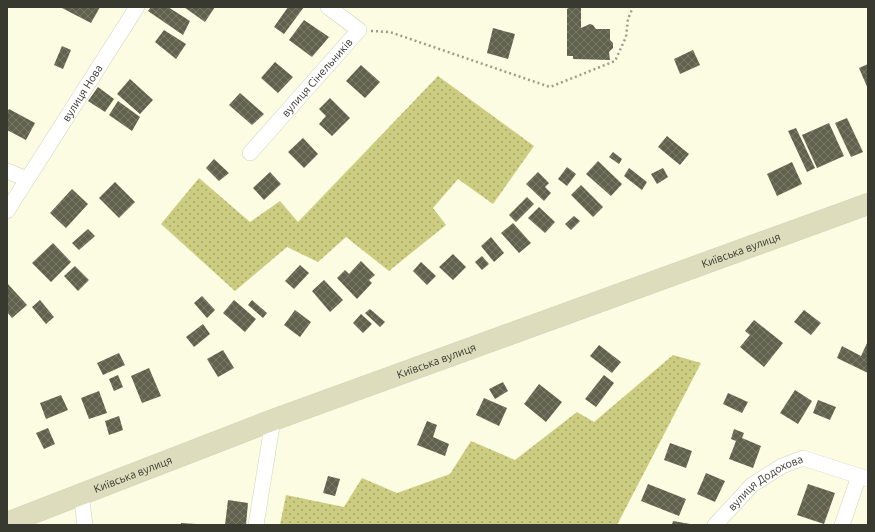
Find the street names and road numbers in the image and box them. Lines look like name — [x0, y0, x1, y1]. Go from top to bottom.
street label: вулиця Сінельників — [279, 36, 355, 119]
street label: вулиця Нова — [60, 62, 105, 124]
street label: Київська вулиця — [700, 230, 782, 270]
street label: Київська вулиця — [395, 341, 477, 381]
street label: вулиця Додохова — [726, 453, 804, 513]
street label: Київська вулиця — [92, 454, 174, 495]

